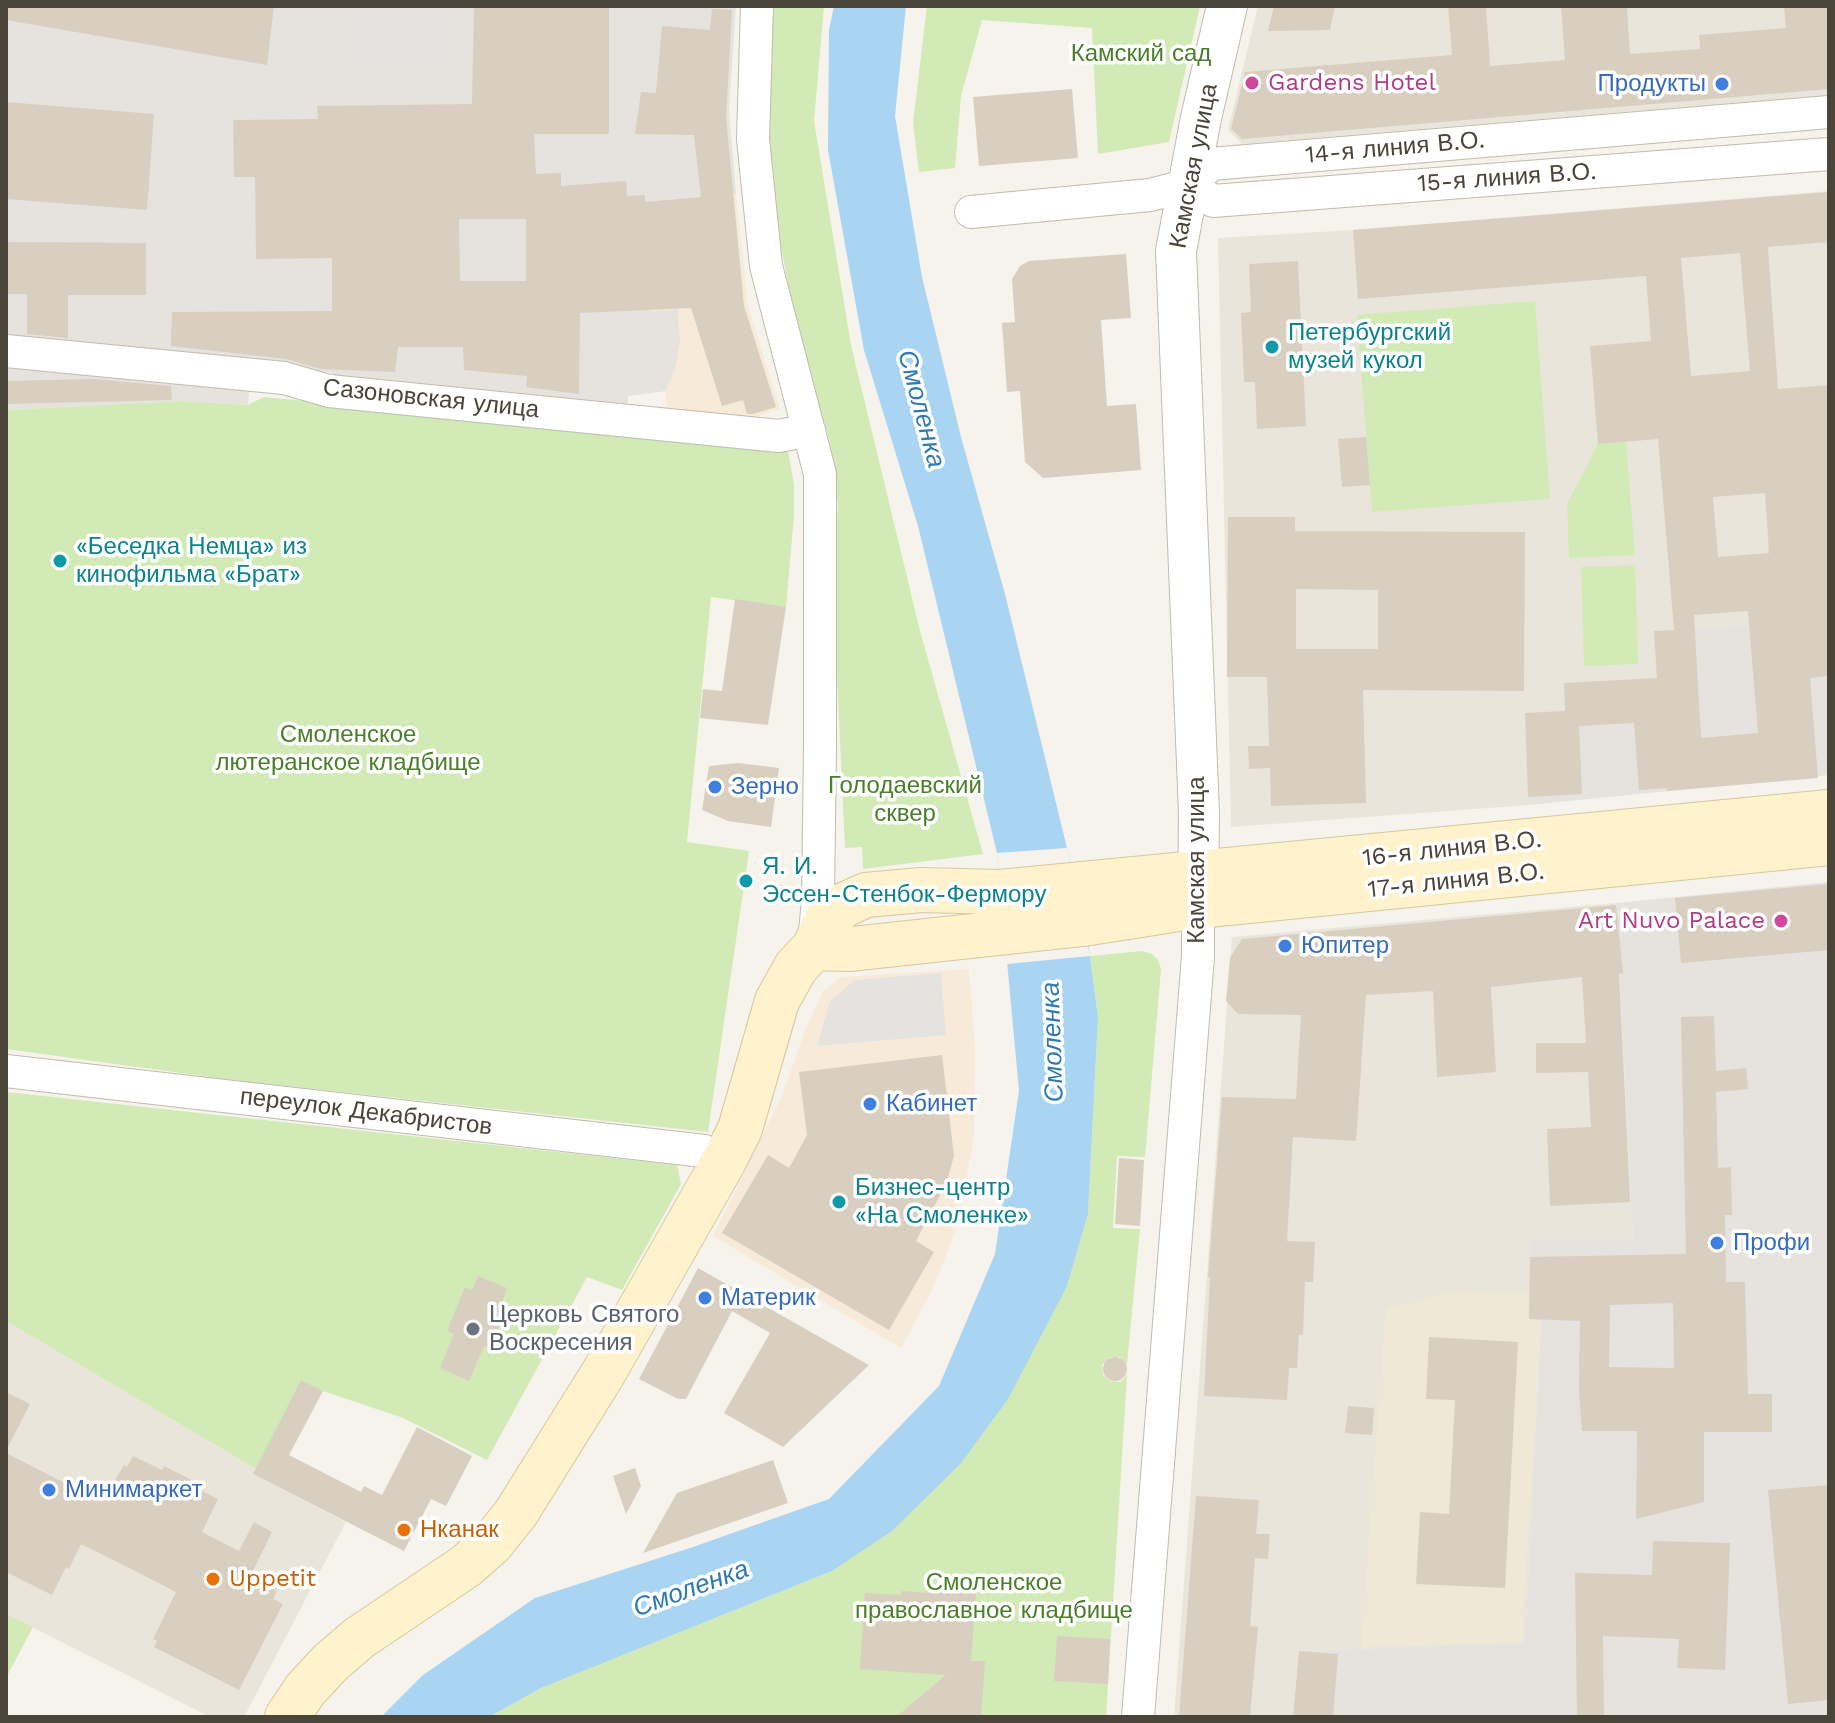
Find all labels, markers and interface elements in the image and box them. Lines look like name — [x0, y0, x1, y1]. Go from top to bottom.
park label: Камский сад — [1071, 40, 1211, 68]
place label: Gardens Hotel — [1268, 69, 1436, 97]
place label: Продукты — [1598, 70, 1706, 98]
marker: Gardens Hotel — [1243, 74, 1261, 92]
marker: Продукты — [1713, 75, 1731, 93]
street label: Камская улица — [1164, 81, 1224, 251]
street label: 14-я линия В.О. — [1304, 126, 1486, 170]
street label: 15-я линия В.О. — [1416, 157, 1598, 199]
place label: Петербургский музей кукол — [1288, 319, 1451, 375]
marker: Петербургский музей кукол — [1263, 338, 1281, 356]
water label: Смоленка — [890, 347, 952, 471]
street label: Сазоновская улица — [321, 373, 541, 425]
place label: «Беседка Немца» из кинофильма «Брат» — [76, 533, 307, 589]
marker: «Беседка Немца» из кинофильма «Брат» — [51, 552, 69, 570]
park label: Смоленское лютеранское кладбище — [215, 721, 481, 777]
park label: Голодаевский сквер — [828, 772, 982, 828]
place label: Зерно — [731, 773, 799, 801]
street label: Камская улица — [1183, 776, 1211, 944]
marker: Зерно — [706, 778, 724, 796]
street label: 16-я линия В.О. — [1361, 825, 1543, 873]
place label: Я. И. Эссен-Стенбок-Фермору — [762, 853, 1046, 909]
street label: 17-я линия В.О. — [1366, 857, 1546, 905]
marker: Я. И. Эссен-Стенбок-Фермору — [737, 872, 755, 890]
place label: Art Nuvo Palace — [1578, 907, 1765, 935]
marker: Art Nuvo Palace — [1772, 912, 1790, 930]
place label: Юпитер — [1301, 932, 1389, 960]
marker: Юпитер — [1276, 937, 1294, 955]
water label: Смоленка — [1035, 981, 1071, 1103]
street label: переулок Декабристов — [238, 1082, 494, 1142]
place label: Кабинет — [886, 1090, 977, 1118]
marker: Кабинет — [861, 1095, 879, 1113]
place label: Бизнес-центр «На Смоленке» — [855, 1174, 1029, 1230]
marker: Бизнес-центр «На Смоленке» — [830, 1193, 848, 1211]
place label: Профи — [1733, 1229, 1810, 1257]
marker: Профи — [1708, 1234, 1726, 1252]
place label: Материк — [721, 1284, 815, 1312]
marker: Материк — [696, 1289, 714, 1307]
place label: Церковь Святого Воскресения — [489, 1301, 679, 1357]
marker: Церковь Святого Воскресения — [464, 1320, 482, 1338]
place label: Минимаркет — [65, 1476, 203, 1504]
marker: Минимаркет — [40, 1481, 58, 1499]
place label: Нканак — [420, 1516, 499, 1544]
marker: Нканак — [395, 1521, 413, 1539]
water label: Смоленка — [629, 1554, 753, 1624]
place label: Uppetit — [229, 1565, 316, 1593]
park label: Смоленское православное кладбище — [855, 1569, 1133, 1625]
marker: Uppetit — [204, 1570, 222, 1588]

